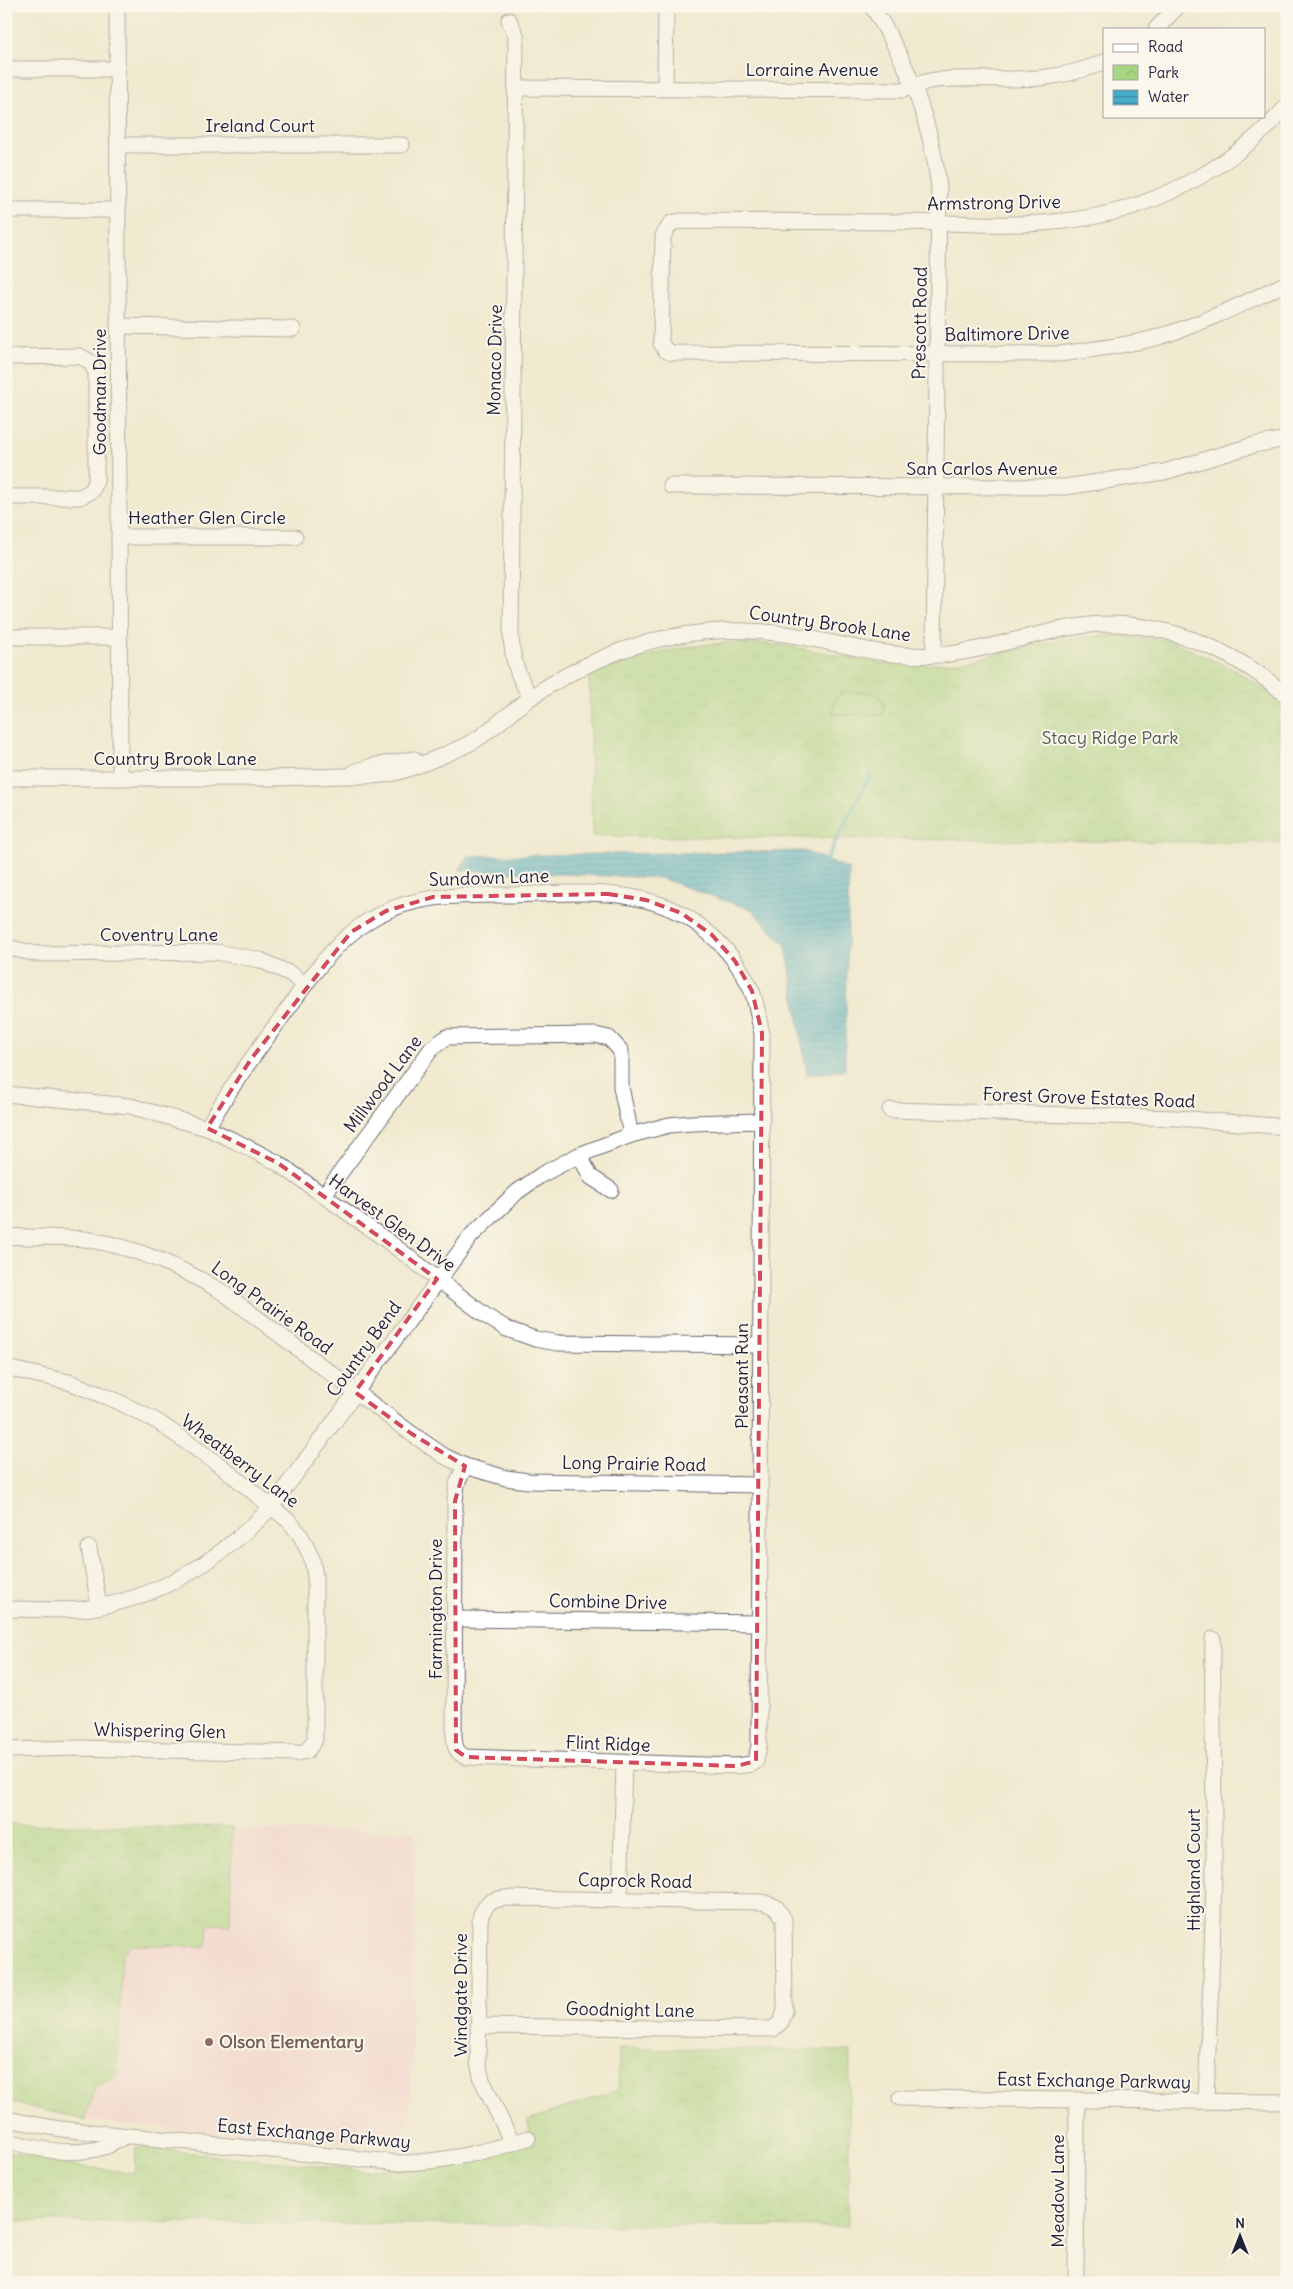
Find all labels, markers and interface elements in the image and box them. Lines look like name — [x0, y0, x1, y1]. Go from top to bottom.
legend — [1103, 28, 1266, 118]
text: Road — [1148, 37, 1183, 56]
street label: Lorraine Avenue — [745, 58, 879, 81]
text: Park — [1148, 63, 1179, 82]
text: Water — [1148, 87, 1189, 106]
street label: Ireland Court — [205, 114, 315, 137]
street label: Armstrong Drive — [927, 190, 1061, 215]
street label: Prescott Road — [907, 266, 932, 380]
street label: Monaco Drive — [482, 304, 507, 416]
street label: Baltimore Drive — [944, 321, 1070, 346]
street label: Goodman Drive — [88, 328, 111, 456]
street label: San Carlos Avenue — [906, 457, 1058, 480]
street label: Heather Glen Circle — [128, 506, 286, 529]
street label: Country Brook Lane — [748, 601, 912, 646]
park label: Stacy Ridge Park — [1042, 726, 1178, 749]
street label: Country Brook Lane — [93, 747, 257, 770]
street label: Sundown Lane — [428, 864, 550, 891]
street label: Coventry Lane — [100, 923, 218, 946]
street label: Millwood Lane — [339, 1030, 427, 1137]
street label: Forest Grove Estates Road — [982, 1082, 1196, 1113]
street label: Harvest Glen Drive — [324, 1169, 460, 1276]
street label: Long Prairie Road — [207, 1256, 338, 1360]
street label: Country Bend — [321, 1296, 406, 1401]
street label: Pleasant Run — [730, 1323, 753, 1429]
street label: Wheatberry Lane — [177, 1409, 304, 1512]
street label: Long Prairie Road — [562, 1451, 707, 1476]
street label: Farmington Drive — [424, 1539, 447, 1679]
street label: Combine Drive — [549, 1589, 667, 1614]
street label: Whispering Glen — [94, 1718, 226, 1743]
street label: Flint Ridge — [565, 1731, 651, 1756]
street label: Highland Court — [1182, 1809, 1205, 1931]
street label: Caprock Road — [578, 1868, 693, 1893]
street label: Windgate Drive — [449, 1933, 472, 2057]
street label: Goodnight Lane — [565, 1997, 695, 2022]
place label: Olson Elementary — [219, 2030, 364, 2053]
marker: Olson Elementary — [203, 2036, 215, 2048]
street label: East Exchange Parkway — [997, 2067, 1191, 2094]
street label: East Exchange Parkway — [216, 2114, 412, 2153]
street label: Meadow Lane — [1046, 2134, 1069, 2248]
north arrow — [1216, 2212, 1266, 2262]
text: N — [1235, 2214, 1245, 2232]

